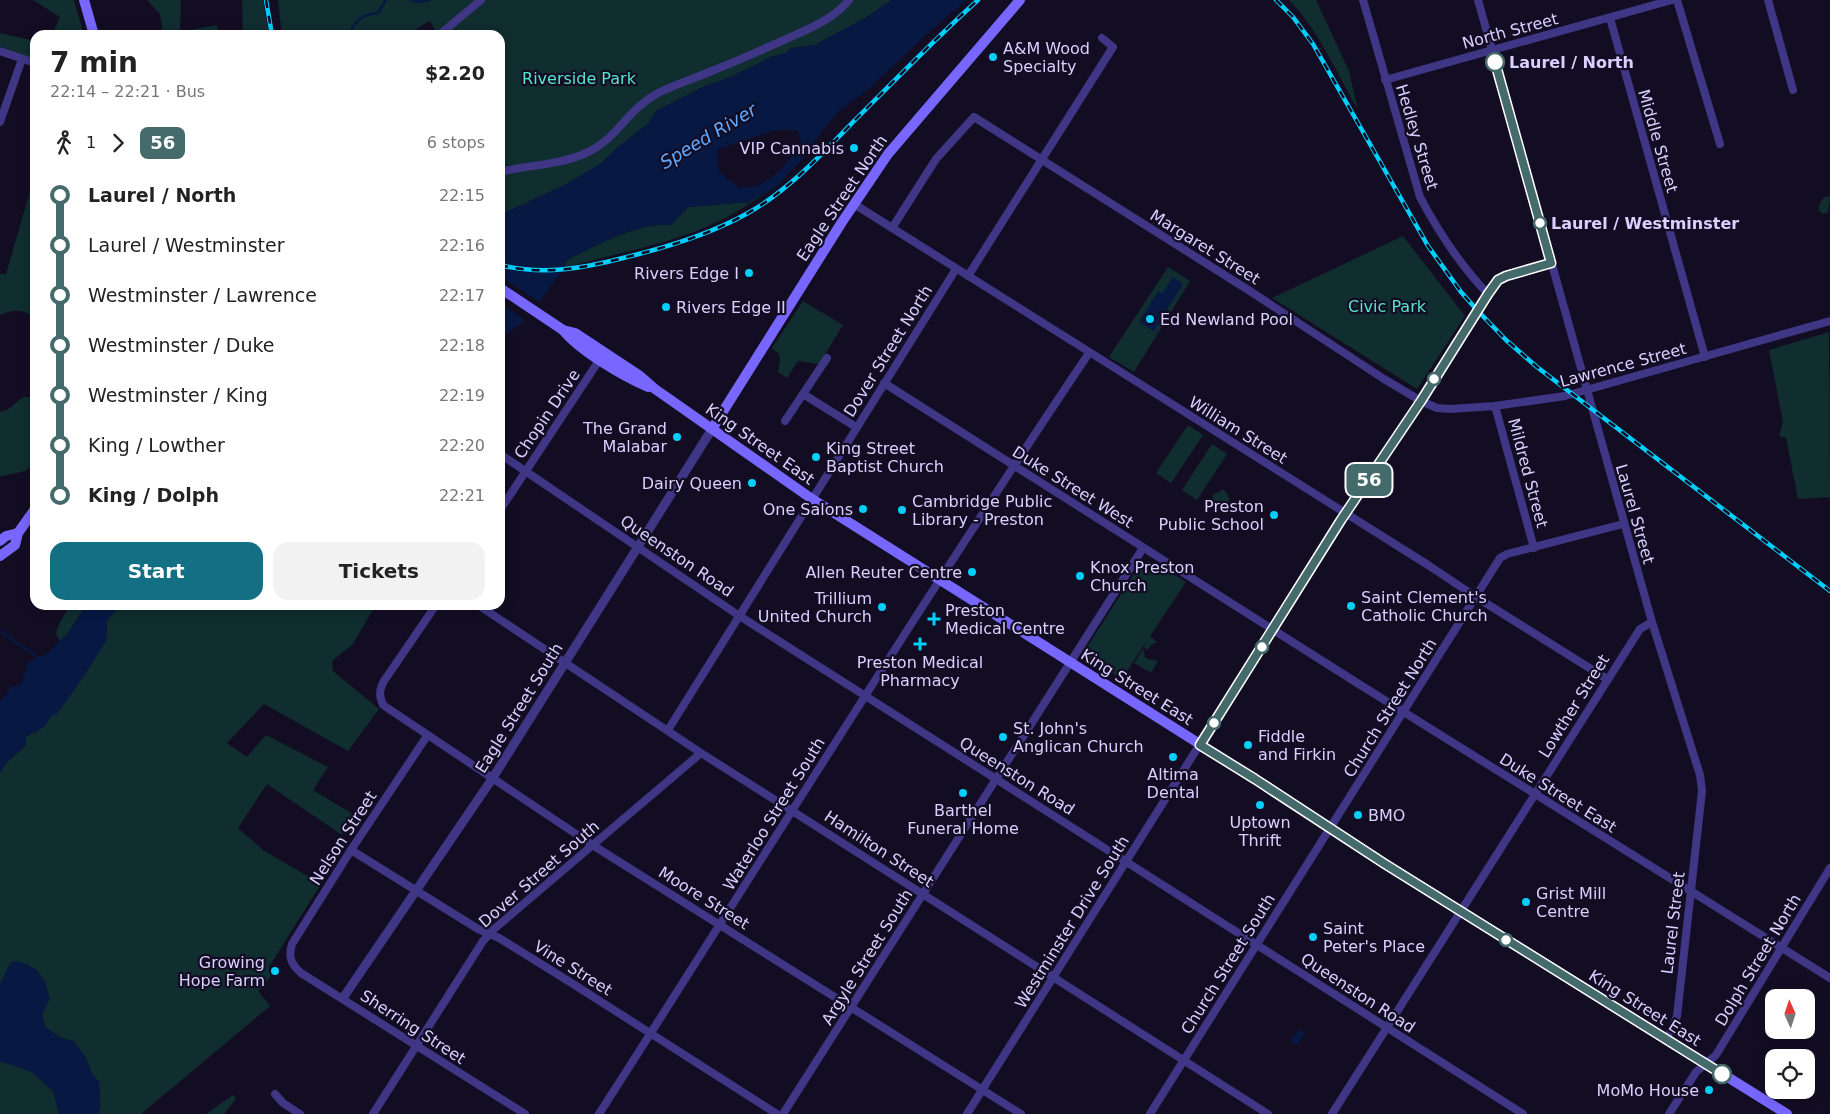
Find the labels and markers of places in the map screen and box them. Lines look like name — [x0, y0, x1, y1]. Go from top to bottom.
place label: A&M Wood Specialty — [1003, 39, 1090, 76]
marker: A&M Wood Specialty — [987, 51, 999, 63]
marker: Laurel / North — [1485, 52, 1505, 72]
place label: Laurel / North — [1509, 53, 1634, 72]
place label: VIP Cannabis — [740, 139, 844, 158]
marker: VIP Cannabis — [848, 142, 860, 154]
place label: Laurel / Westminster — [1551, 214, 1739, 233]
marker: Laurel / Westminster — [1533, 216, 1547, 230]
place label: Rivers Edge I — [634, 264, 739, 283]
marker: Rivers Edge I — [743, 267, 755, 279]
place label: Rivers Edge II — [676, 298, 786, 317]
marker: Rivers Edge II — [660, 301, 672, 313]
place label: Ed Newland Pool — [1160, 310, 1293, 329]
marker: Ed Newland Pool — [1144, 313, 1156, 325]
unlabelled marker — [1427, 372, 1441, 386]
place label: The Grand Malabar — [582, 419, 667, 456]
marker: The Grand Malabar — [671, 431, 683, 443]
place label: King Street Baptist Church — [826, 439, 944, 476]
marker: King Street Baptist Church — [810, 451, 822, 463]
place label: Dairy Queen — [642, 474, 742, 493]
marker: Dairy Queen — [746, 477, 758, 489]
place label: Cambridge Public Library - Preston — [912, 492, 1052, 529]
place label: Preston Public School — [1158, 497, 1264, 534]
place label: One Salons — [763, 500, 853, 519]
marker: One Salons — [857, 503, 869, 515]
marker: Cambridge Public Library - Preston — [896, 504, 908, 516]
marker: Preston Public School — [1268, 509, 1280, 521]
place label: Knox Preston Church — [1090, 558, 1194, 595]
place label: Allen Reuter Centre — [805, 563, 962, 582]
marker: Allen Reuter Centre — [966, 566, 978, 578]
marker: Knox Preston Church — [1074, 570, 1086, 582]
place label: Saint Clement's Catholic Church — [1361, 588, 1488, 625]
place label: Trillium United Church — [758, 589, 872, 626]
marker: Saint Clement's Catholic Church — [1345, 600, 1357, 612]
marker: Trillium United Church — [876, 601, 888, 613]
place label: Preston Medical Centre — [945, 601, 1065, 638]
marker: Preston Medical Centre — [927, 612, 941, 626]
marker: Preston Medical Pharmacy — [914, 638, 926, 650]
unlabelled marker — [1255, 640, 1269, 654]
place label: Preston Medical Pharmacy — [857, 653, 983, 690]
unlabelled marker — [1207, 716, 1221, 730]
place label: St. John's Anglican Church — [1013, 719, 1144, 756]
place label: Fiddle and Firkin — [1258, 727, 1336, 764]
marker: St. John's Anglican Church — [997, 731, 1009, 743]
marker: Fiddle and Firkin — [1242, 739, 1254, 751]
marker: Altima Dental — [1167, 751, 1179, 763]
place label: Altima Dental — [1147, 765, 1199, 802]
marker: Barthel Funeral Home — [957, 787, 969, 799]
marker: Uptown Thrift — [1254, 799, 1266, 811]
place label: Barthel Funeral Home — [907, 801, 1019, 838]
place label: BMO — [1368, 806, 1405, 825]
marker: BMO — [1352, 809, 1364, 821]
place label: Uptown Thrift — [1229, 813, 1291, 850]
place label: Grist Mill Centre — [1536, 884, 1606, 921]
marker: Grist Mill Centre — [1520, 896, 1532, 908]
place label: Saint Peter's Place — [1323, 919, 1425, 956]
marker: Saint Peter's Place — [1307, 931, 1319, 943]
unlabelled marker — [1499, 933, 1513, 947]
place label: Growing Hope Farm — [179, 953, 265, 990]
marker: Growing Hope Farm — [269, 965, 281, 977]
unlabelled marker — [1712, 1064, 1732, 1084]
place label: MoMo House — [1597, 1081, 1699, 1100]
marker: MoMo House — [1703, 1084, 1715, 1096]

